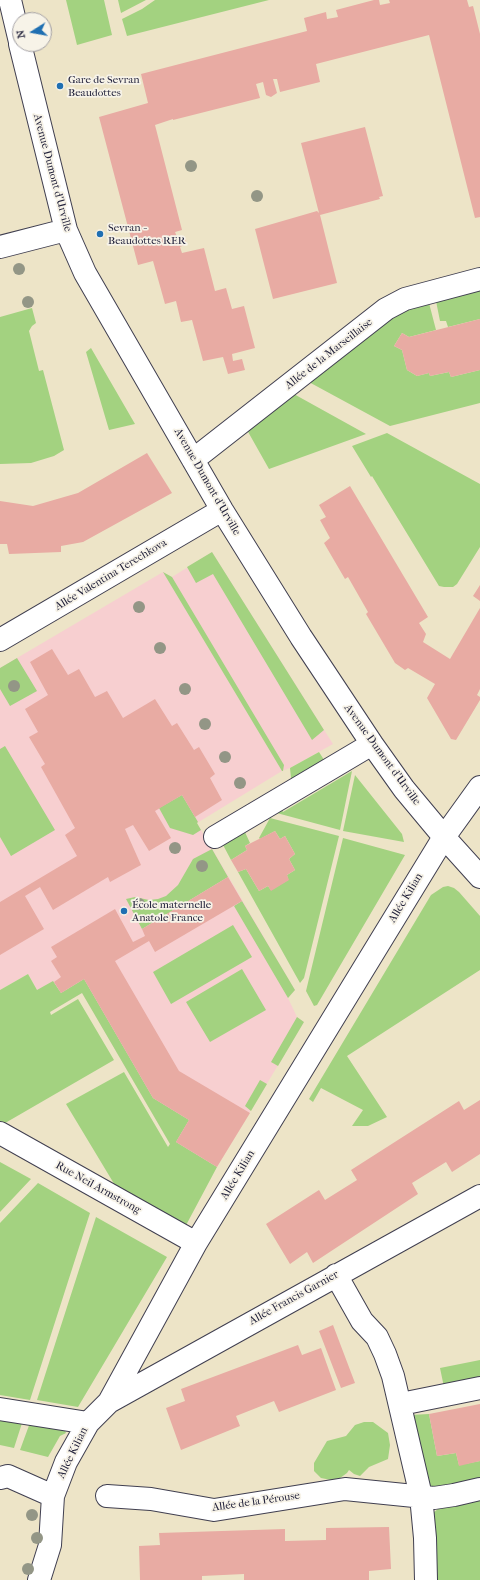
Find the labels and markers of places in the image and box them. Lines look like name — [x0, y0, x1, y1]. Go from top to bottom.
place label: Gare de Sevran Beaudottes — [68, 73, 140, 99]
marker: Gare de Sevran Beaudottes — [55, 81, 65, 91]
place label: Sevran - Beaudottes RER — [108, 221, 186, 247]
marker: Sevran - Beaudottes RER — [95, 229, 105, 239]
place label: École maternelle Anatole France — [132, 898, 211, 924]
marker: École maternelle Anatole France — [119, 906, 129, 916]

